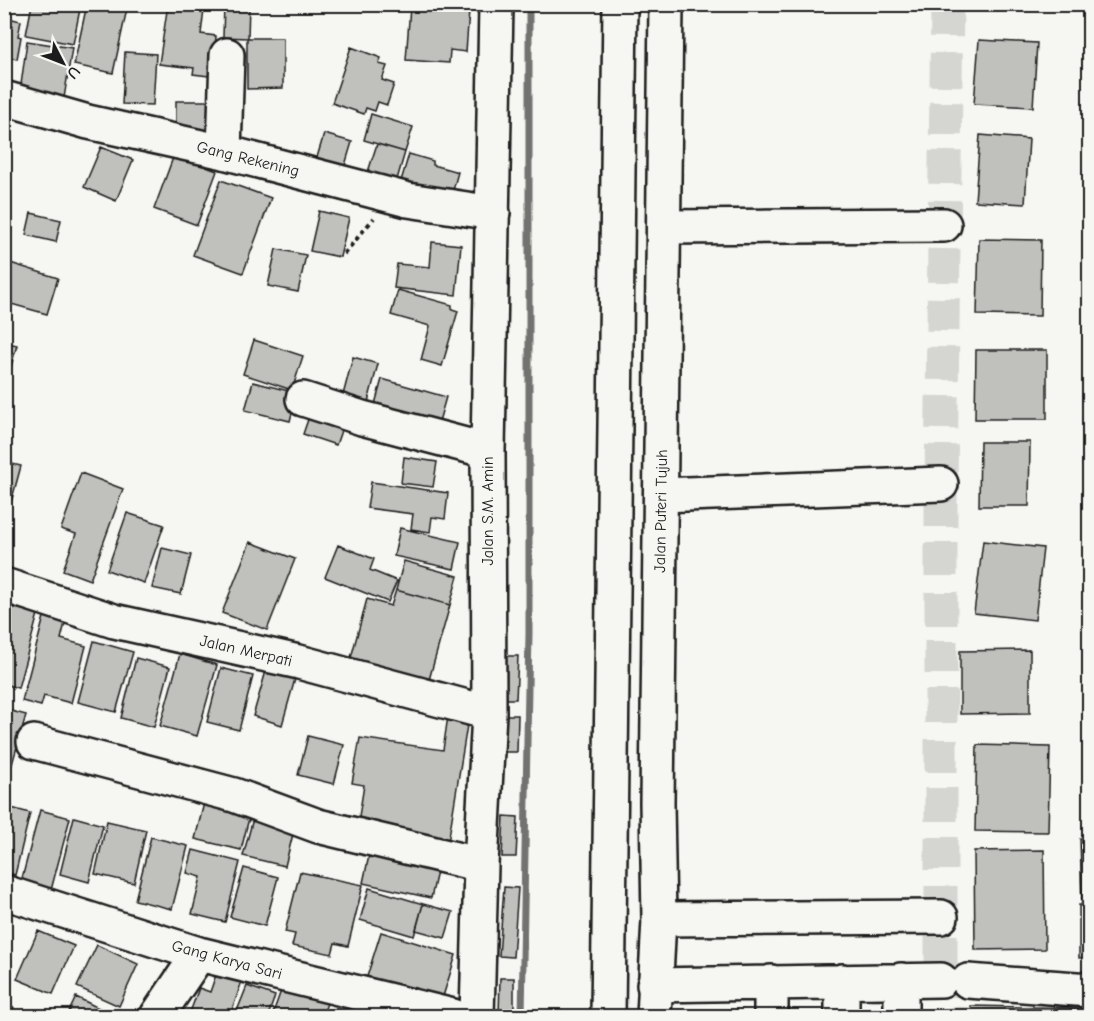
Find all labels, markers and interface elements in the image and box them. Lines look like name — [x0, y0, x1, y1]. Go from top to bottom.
north arrow — [33, 33, 93, 93]
text: U — [63, 62, 84, 82]
street label: Gang Rekening — [195, 138, 301, 180]
street label: Jalan Puteri Tujuh — [651, 449, 671, 573]
street label: Jalan S.M. Amin — [479, 456, 497, 566]
street label: Jalan Merpati — [198, 632, 294, 670]
street label: Gang Karya Sari — [170, 937, 284, 983]

